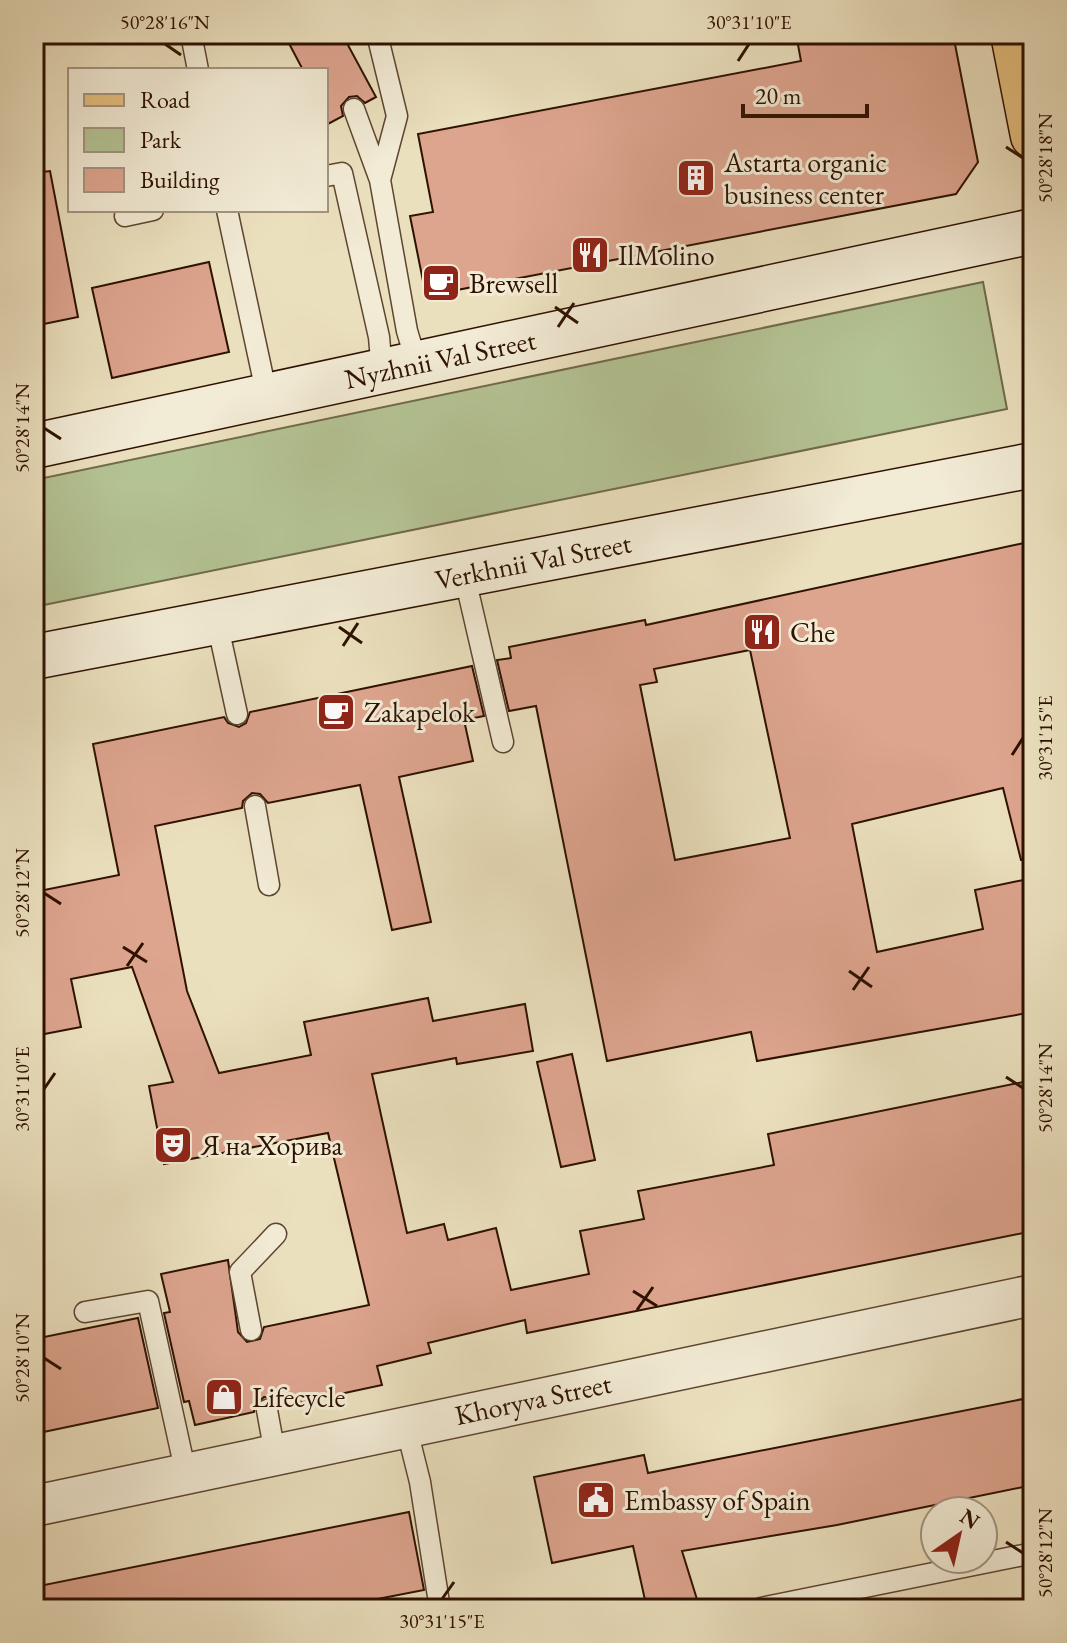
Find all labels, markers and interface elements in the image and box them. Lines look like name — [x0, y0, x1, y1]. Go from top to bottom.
text: 50°28'16"N — [120, 9, 210, 35]
text: 30°31'10"E — [706, 9, 792, 35]
legend — [68, 68, 328, 212]
scale bar — [743, 68, 867, 118]
text: 20 m — [755, 80, 802, 111]
text: Road — [140, 84, 191, 115]
text: 50°28'18"N — [1032, 113, 1058, 203]
text: Park — [140, 124, 182, 155]
place label: Astarta organic business center — [723, 144, 887, 212]
building icon: Astarta organic business center — [675, 157, 717, 199]
text: Building — [140, 164, 220, 195]
restaurant icon: IlMolino — [569, 234, 611, 276]
place label: IlMolino — [618, 237, 715, 273]
cafe icon: Brewsell — [420, 262, 462, 304]
place label: Brewsell — [469, 265, 559, 301]
street label: Nyzhnii Val Street — [341, 321, 539, 397]
text: 50°28'14"N — [9, 383, 35, 473]
street label: Verkhnii Val Street — [432, 524, 634, 598]
restaurant icon: Che — [741, 611, 783, 653]
place label: Che — [790, 614, 835, 650]
cafe icon: Zakapelok — [315, 691, 357, 733]
place label: Zakapelok — [364, 694, 476, 730]
text: 30°31'15"E — [1032, 695, 1058, 781]
text: 50°28'12"N — [9, 848, 35, 938]
text: 50°28'14"N — [1032, 1043, 1058, 1133]
text: 30°31'10"E — [9, 1046, 35, 1132]
theatre icon: Я на Хорива — [152, 1124, 194, 1166]
place label: Я на Хорива — [200, 1127, 344, 1163]
text: 50°28'10"N — [9, 1313, 35, 1403]
street label: Khoryva Street — [451, 1365, 615, 1433]
shop icon: Lifecycle — [203, 1376, 245, 1418]
place label: Lifecycle — [252, 1379, 346, 1415]
public building icon: Embassy of Spain — [575, 1479, 617, 1521]
place label: Embassy of Spain — [624, 1482, 811, 1518]
north arrow — [919, 1495, 999, 1575]
text: N — [954, 1502, 986, 1536]
text: 50°28'12"N — [1032, 1508, 1058, 1598]
text: 30°31'15"E — [399, 1608, 485, 1634]

